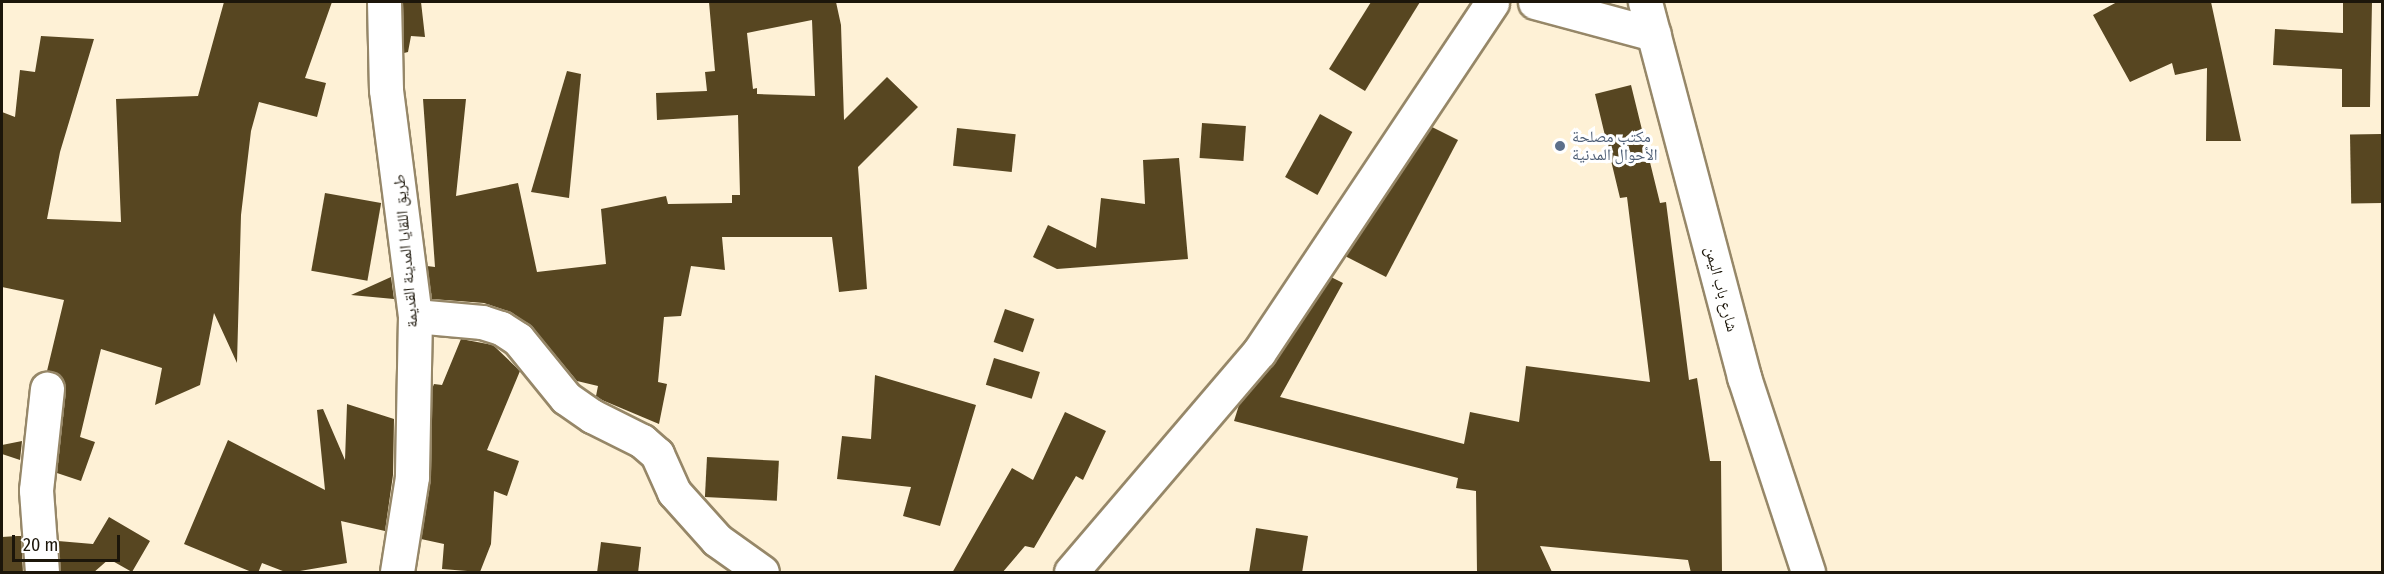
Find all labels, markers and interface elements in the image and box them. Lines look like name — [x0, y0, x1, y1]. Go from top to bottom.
place label: مكتب مصلحة الأحوال المدنية — [1572, 127, 1658, 165]
marker: مكتب مصلحة الأحوال المدنية — [1553, 139, 1567, 153]
street label: طريق اللقايا المدينة القديمة — [390, 173, 422, 329]
street label: شارع باب اليمن — [1700, 244, 1742, 334]
scale bar — [15, 523, 123, 561]
text: 20 m — [23, 534, 58, 556]

